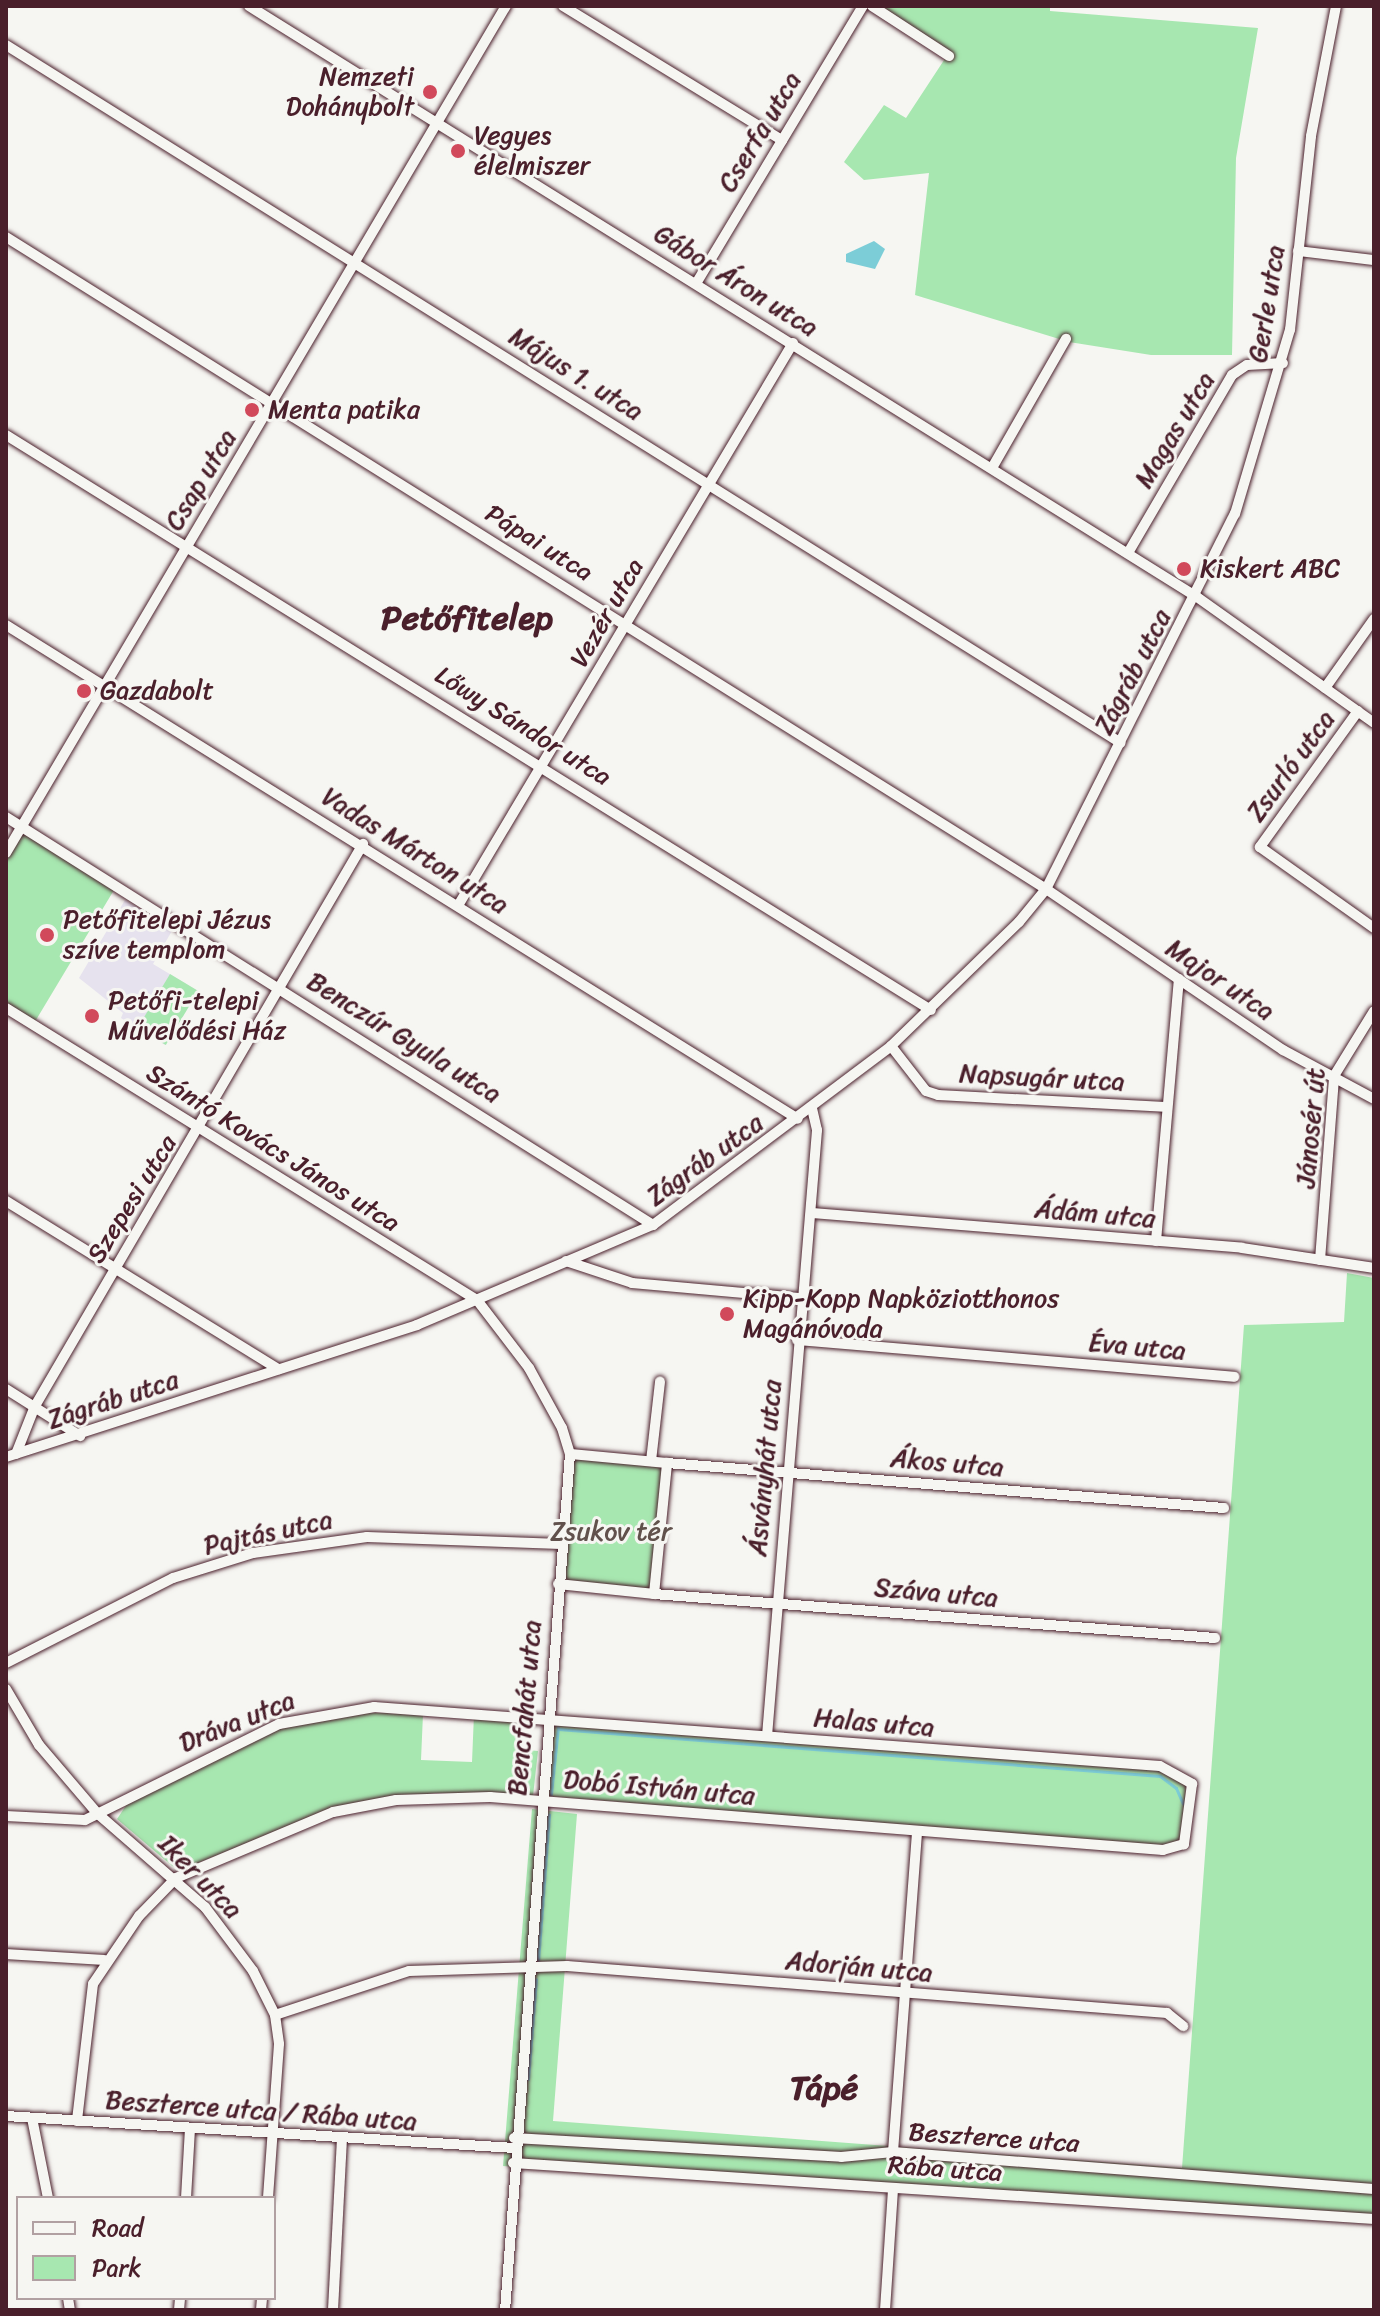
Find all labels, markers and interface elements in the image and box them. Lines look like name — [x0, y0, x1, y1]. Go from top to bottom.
place label: Nemzeti Dohánybolt — [286, 61, 414, 122]
street label: Cserfa utca — [712, 66, 808, 198]
marker: Nemzeti Dohánybolt — [421, 83, 439, 101]
place label: Vegyes élelmiszer — [474, 120, 590, 182]
marker: Vegyes élelmiszer — [449, 142, 467, 160]
street label: Gábor Áron utca — [648, 218, 824, 344]
street label: Gerle utca — [1242, 243, 1292, 365]
street label: Május 1. utca — [503, 320, 649, 428]
street label: Magas utca — [1128, 366, 1222, 494]
place label: Menta patika — [268, 394, 420, 426]
marker: Menta patika — [243, 401, 261, 419]
street label: Csap utca — [159, 424, 243, 536]
street label: Pápai utca — [479, 498, 599, 588]
street label: Vezér utca — [563, 553, 651, 673]
place label: Kiskert ABC — [1200, 553, 1341, 585]
marker: Kiskert ABC — [1175, 560, 1193, 578]
district label: Petőfitelep — [381, 599, 553, 639]
street label: Zágráb utca — [1088, 604, 1178, 740]
street label: Lőwy Sándor utca — [429, 659, 617, 793]
place label: Gazdabolt — [100, 675, 214, 707]
marker: Gazdabolt — [75, 682, 93, 700]
street label: Zsurló utca — [1240, 704, 1342, 828]
street label: Vadas Márton utca — [316, 781, 514, 921]
place label: Petőfitelepi Jézus szíve templom — [63, 904, 272, 966]
marker: Petőfitelepi Jézus szíve templom — [38, 926, 56, 944]
street label: Major utca — [1160, 932, 1280, 1028]
street label: Benczúr Gyula utca — [301, 966, 507, 1110]
place label: Petőfi-telepi Művelődési Ház — [108, 985, 286, 1046]
marker: Petőfi-telepi Művelődési Ház — [83, 1007, 101, 1025]
street label: Szántó Kovács János utca — [140, 1057, 406, 1239]
street label: Napsugár utca — [958, 1058, 1126, 1098]
street label: Jánosér út — [1290, 1067, 1332, 1189]
street label: Zágráb utca — [641, 1107, 769, 1213]
street label: Szepesi utca — [80, 1129, 184, 1269]
street label: Ádám utca — [1033, 1193, 1157, 1235]
place label: Kipp-Kopp Napköziotthonos Magánóvoda — [743, 1283, 1058, 1344]
marker: Kipp-Kopp Napköziotthonos Magánóvoda — [718, 1305, 736, 1323]
street label: Éva utca — [1087, 1327, 1187, 1367]
street label: Zágráb utca — [44, 1364, 182, 1436]
street label: Ásványhát utca — [742, 1378, 788, 1558]
street label: Ákos utca — [889, 1442, 1005, 1484]
street label: Pajtás utca — [201, 1504, 335, 1562]
park label: Zsukov tér — [550, 1516, 672, 1548]
street label: Száva utca — [872, 1572, 1000, 1614]
street label: Bencfahát utca — [502, 1618, 548, 1798]
street label: Dráva utca — [174, 1685, 300, 1759]
street label: Halas utca — [812, 1702, 936, 1744]
street label: Dobó István utca — [561, 1764, 757, 1812]
street label: Iker utca — [151, 1828, 249, 1926]
street label: Adorján utca — [784, 1945, 934, 1989]
district label: Tápé — [790, 2069, 858, 2109]
street label: Beszterce utca / Rába utca — [104, 2085, 418, 2137]
street label: Beszterce utca — [907, 2116, 1081, 2160]
street label: Rába utca — [887, 2149, 1003, 2189]
legend — [16, 2196, 276, 2300]
text: Road — [92, 2207, 143, 2249]
text: Park — [92, 2247, 141, 2289]

